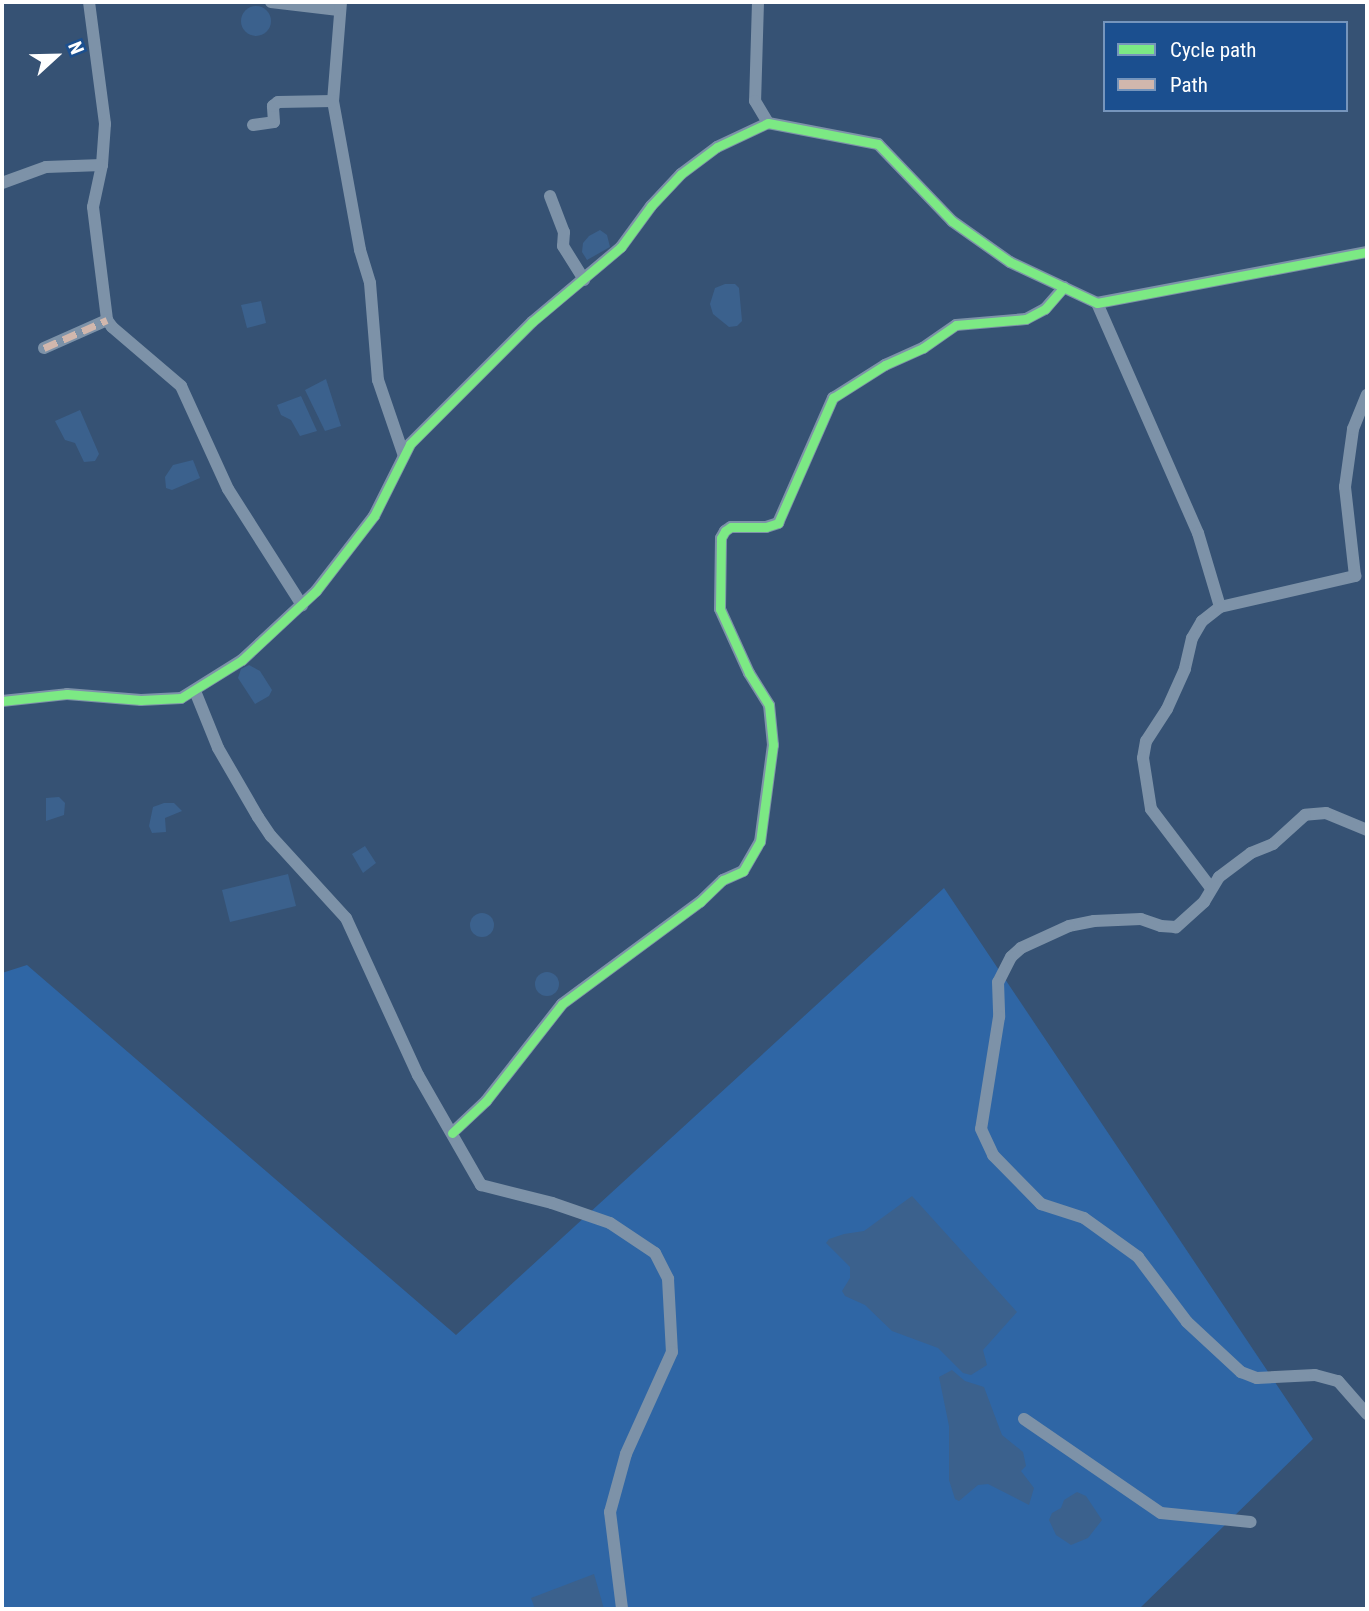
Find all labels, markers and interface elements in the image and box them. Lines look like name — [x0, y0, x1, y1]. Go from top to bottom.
north arrow — [21, 21, 91, 91]
legend — [1103, 21, 1348, 112]
text: N — [63, 38, 89, 58]
text: Cycle path — [1170, 38, 1256, 62]
text: Path — [1170, 73, 1208, 97]

